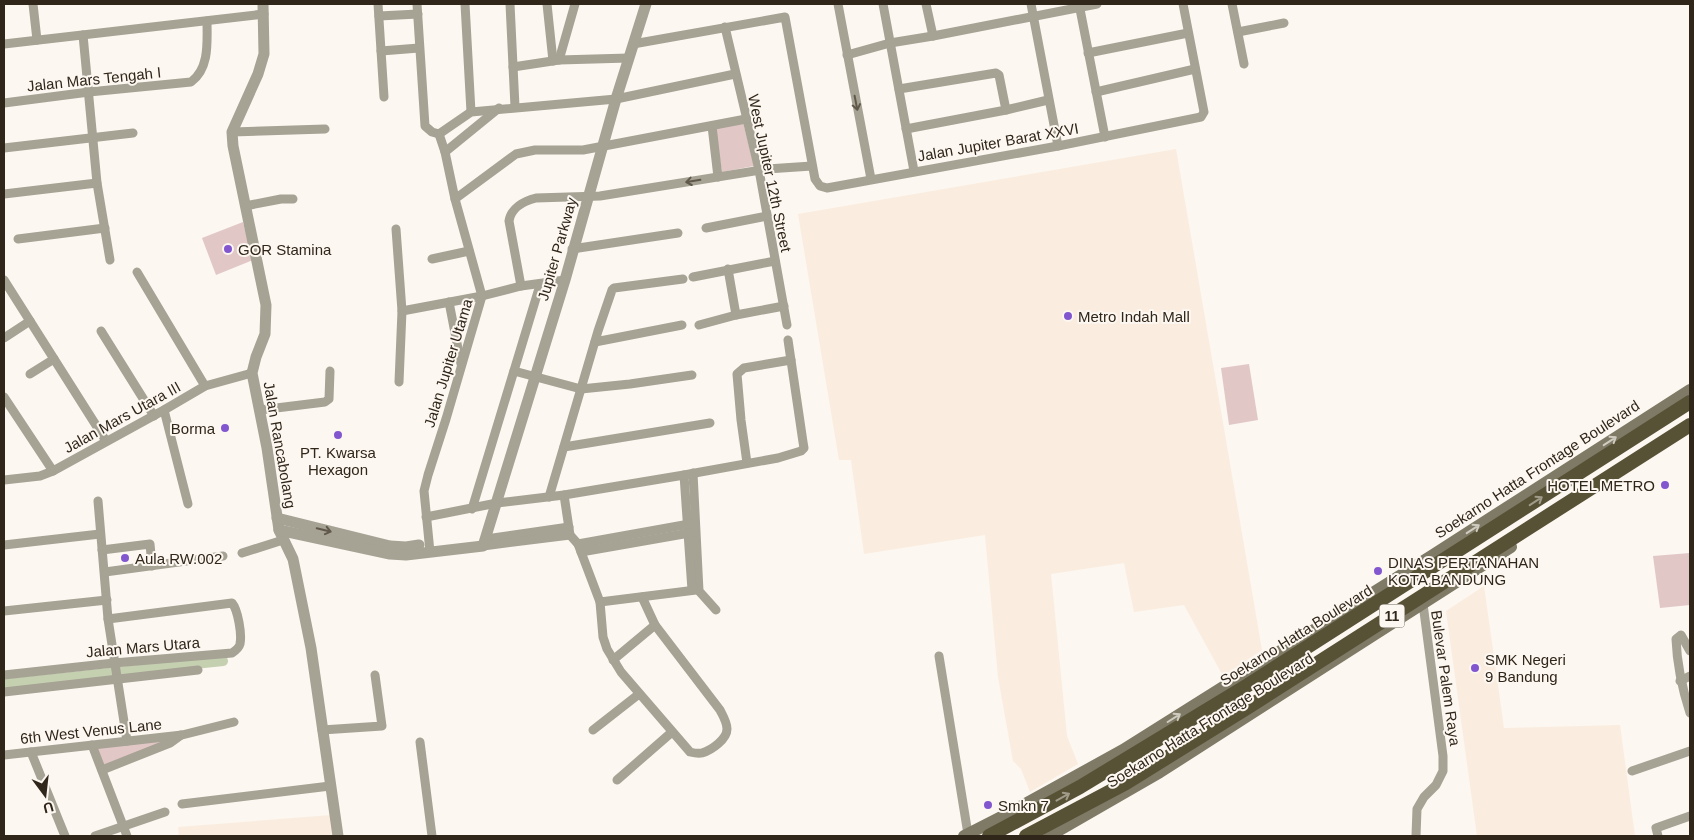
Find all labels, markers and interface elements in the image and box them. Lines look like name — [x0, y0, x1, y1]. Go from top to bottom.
street label: Jalan Mars Tengah I — [26, 64, 162, 94]
street label: West Jupiter 12th Street — [745, 93, 795, 254]
one-way arrow — [852, 94, 862, 110]
street label: Jalan Jupiter Barat XXVI — [916, 119, 1080, 165]
one-way arrow — [686, 176, 702, 186]
street label: Jupiter Parkway — [534, 195, 580, 303]
place label: GOR Stamina — [238, 241, 332, 258]
marker: GOR Stamina — [222, 243, 234, 255]
street label: Jalan Jupiter Utama — [420, 296, 476, 429]
place label: Metro Indah Mall — [1078, 308, 1190, 325]
marker: Metro Indah Mall — [1062, 310, 1074, 322]
street label: Jalan Mars Utara III — [61, 378, 183, 456]
street label: Jalan Rancabolang — [260, 380, 300, 510]
street label: Soekarno Hatta Frontage Boulevard — [1432, 396, 1642, 542]
place label: Borma — [171, 420, 216, 437]
marker: Borma — [219, 422, 231, 434]
marker: PT. Kwarsa Hexagon — [332, 429, 344, 441]
one-way arrow — [1603, 436, 1617, 446]
place label: PT. Kwarsa Hexagon — [300, 444, 377, 478]
place label: HOTEL METRO — [1547, 477, 1655, 494]
marker: HOTEL METRO — [1659, 479, 1671, 491]
one-way arrow — [1528, 496, 1542, 506]
one-way arrow — [1466, 524, 1480, 534]
one-way arrow — [316, 526, 332, 535]
place label: Aula RW.002 — [135, 550, 222, 567]
marker: Aula RW.002 — [119, 552, 131, 564]
place label: DINAS PERTANAHAN KOTA BANDUNG — [1388, 554, 1539, 588]
marker: DINAS PERTANAHAN KOTA BANDUNG — [1372, 565, 1384, 577]
street label: Soekarno Hatta Boulevard — [1217, 581, 1375, 689]
road number: 11 — [1380, 604, 1404, 628]
street label: Bulevar Palem Raya — [1428, 609, 1464, 748]
street label: Jalan Mars Utara — [85, 633, 201, 660]
street label: Soekarno Hatta Frontage Boulevard — [1104, 649, 1316, 791]
place label: SMK Negeri 9 Bandung — [1485, 651, 1566, 685]
marker: SMK Negeri 9 Bandung — [1469, 662, 1481, 674]
one-way arrow — [1167, 713, 1181, 723]
street label: 6th West Venus Lane — [19, 715, 163, 747]
north arrow — [20, 770, 70, 820]
one-way arrow — [1055, 791, 1070, 801]
place label: Smkn 7 — [998, 797, 1049, 814]
text: U — [41, 799, 55, 817]
marker: Smkn 7 — [982, 799, 994, 811]

